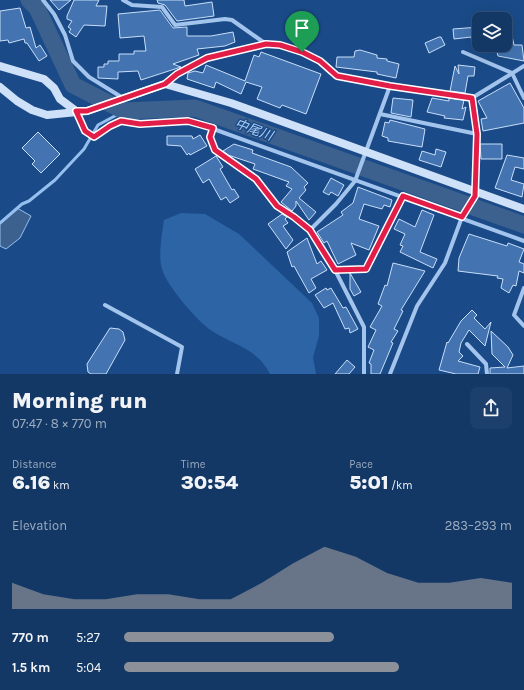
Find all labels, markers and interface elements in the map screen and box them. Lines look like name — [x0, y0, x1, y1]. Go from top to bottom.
pin — [285, 11, 319, 52]
map controls — [472, 12, 512, 52]
button: layers — [472, 12, 512, 52]
icon: arrive — [291, 17, 313, 39]
water label: 中尾川 — [233, 116, 277, 144]
button: share — [470, 387, 512, 429]
text: Morning run — [12, 388, 147, 414]
text: 07:47 · 8 × 770 m — [12, 416, 107, 431]
text: Distance — [12, 458, 56, 471]
text: Time — [181, 458, 205, 471]
text: Pace — [349, 458, 373, 471]
text: 6.16 — [12, 471, 50, 494]
text: 30:54 — [181, 471, 238, 494]
text: 5:01 — [349, 471, 389, 494]
text: km — [50, 479, 70, 492]
text: /km — [389, 479, 413, 492]
text: Elevation — [12, 518, 67, 533]
text: 283–293 m — [445, 518, 512, 533]
text: 770 m — [12, 630, 49, 645]
text: 5:27 — [76, 630, 100, 645]
text: 1.5 km — [12, 660, 50, 675]
text: 5:04 — [76, 660, 101, 675]

